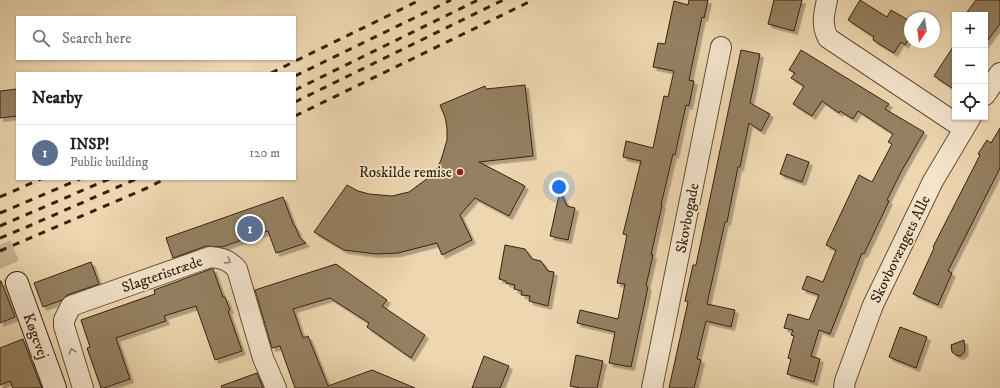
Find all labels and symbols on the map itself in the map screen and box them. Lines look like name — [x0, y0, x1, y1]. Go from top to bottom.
north arrow — [904, 12, 940, 48]
place label: Roskilde remise — [359, 163, 452, 182]
marker: Roskilde remise — [455, 167, 465, 177]
your location — [549, 177, 569, 197]
street label: Skovbogade — [671, 182, 704, 255]
street label: Skovbovængets Alle — [866, 192, 935, 306]
pin: 1 — [237, 214, 263, 244]
street label: Slagteristræde — [119, 252, 205, 297]
one-way arrow — [224, 257, 231, 264]
street label: Køgevej — [18, 311, 53, 362]
one-way arrow — [68, 347, 77, 354]

